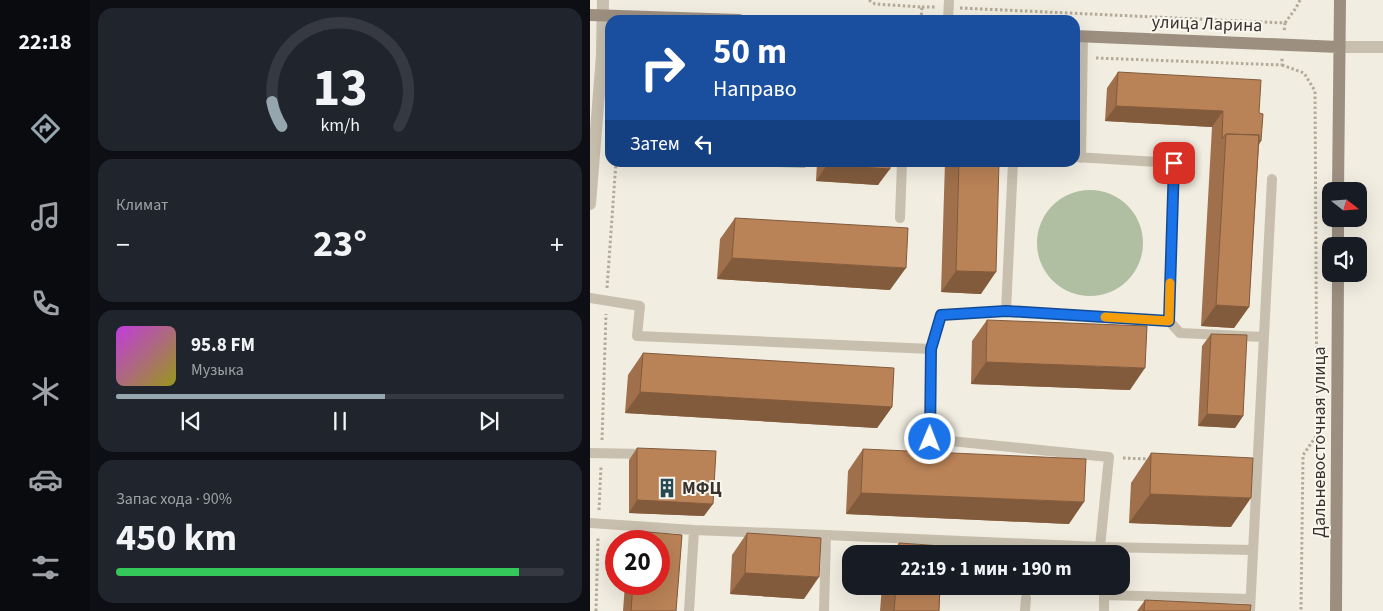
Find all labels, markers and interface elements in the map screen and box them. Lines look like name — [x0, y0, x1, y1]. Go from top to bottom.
street label: улица Ларина — [1151, 10, 1263, 38]
text: 22:18 — [18, 26, 72, 58]
text: 50 m — [713, 27, 787, 77]
icon: right — [630, 35, 695, 100]
text: 13 — [313, 52, 367, 126]
text: Направо — [713, 73, 797, 105]
icon: directions — [28, 111, 63, 146]
text: km/h — [320, 113, 360, 138]
icon: left — [690, 130, 718, 158]
text: Затем — [630, 131, 680, 158]
pin — [1153, 142, 1195, 184]
icon: arrive — [1160, 149, 1188, 177]
north arrow — [1322, 182, 1368, 228]
map controls — [1322, 182, 1367, 282]
text: Климат — [116, 194, 168, 216]
icon: music — [28, 199, 63, 234]
text: 23° — [313, 217, 367, 271]
text: − — [116, 225, 130, 265]
text: + — [550, 225, 564, 265]
button: sound — [1322, 237, 1367, 282]
icon: phone — [28, 286, 63, 321]
text: 95.8 FM — [191, 332, 255, 359]
street label: Дальневосточная улица — [1307, 346, 1332, 538]
text: Музыка — [191, 359, 244, 381]
icon: climate — [28, 374, 63, 409]
icon: previous — [177, 407, 205, 435]
icon: pause — [326, 407, 354, 435]
icon: next — [475, 407, 503, 435]
position arrow — [903, 412, 955, 464]
icon: car — [28, 462, 63, 497]
place label: МФЦ — [682, 476, 722, 501]
building icon: МФЦ — [656, 477, 678, 499]
text: Запас хода · 90% — [116, 488, 232, 510]
text: 450 km — [116, 511, 237, 565]
speed limit sign: 20 — [605, 530, 670, 595]
icon: filters — [28, 550, 63, 585]
text: 22:19 · 1 мин · 190 m — [900, 556, 1072, 583]

